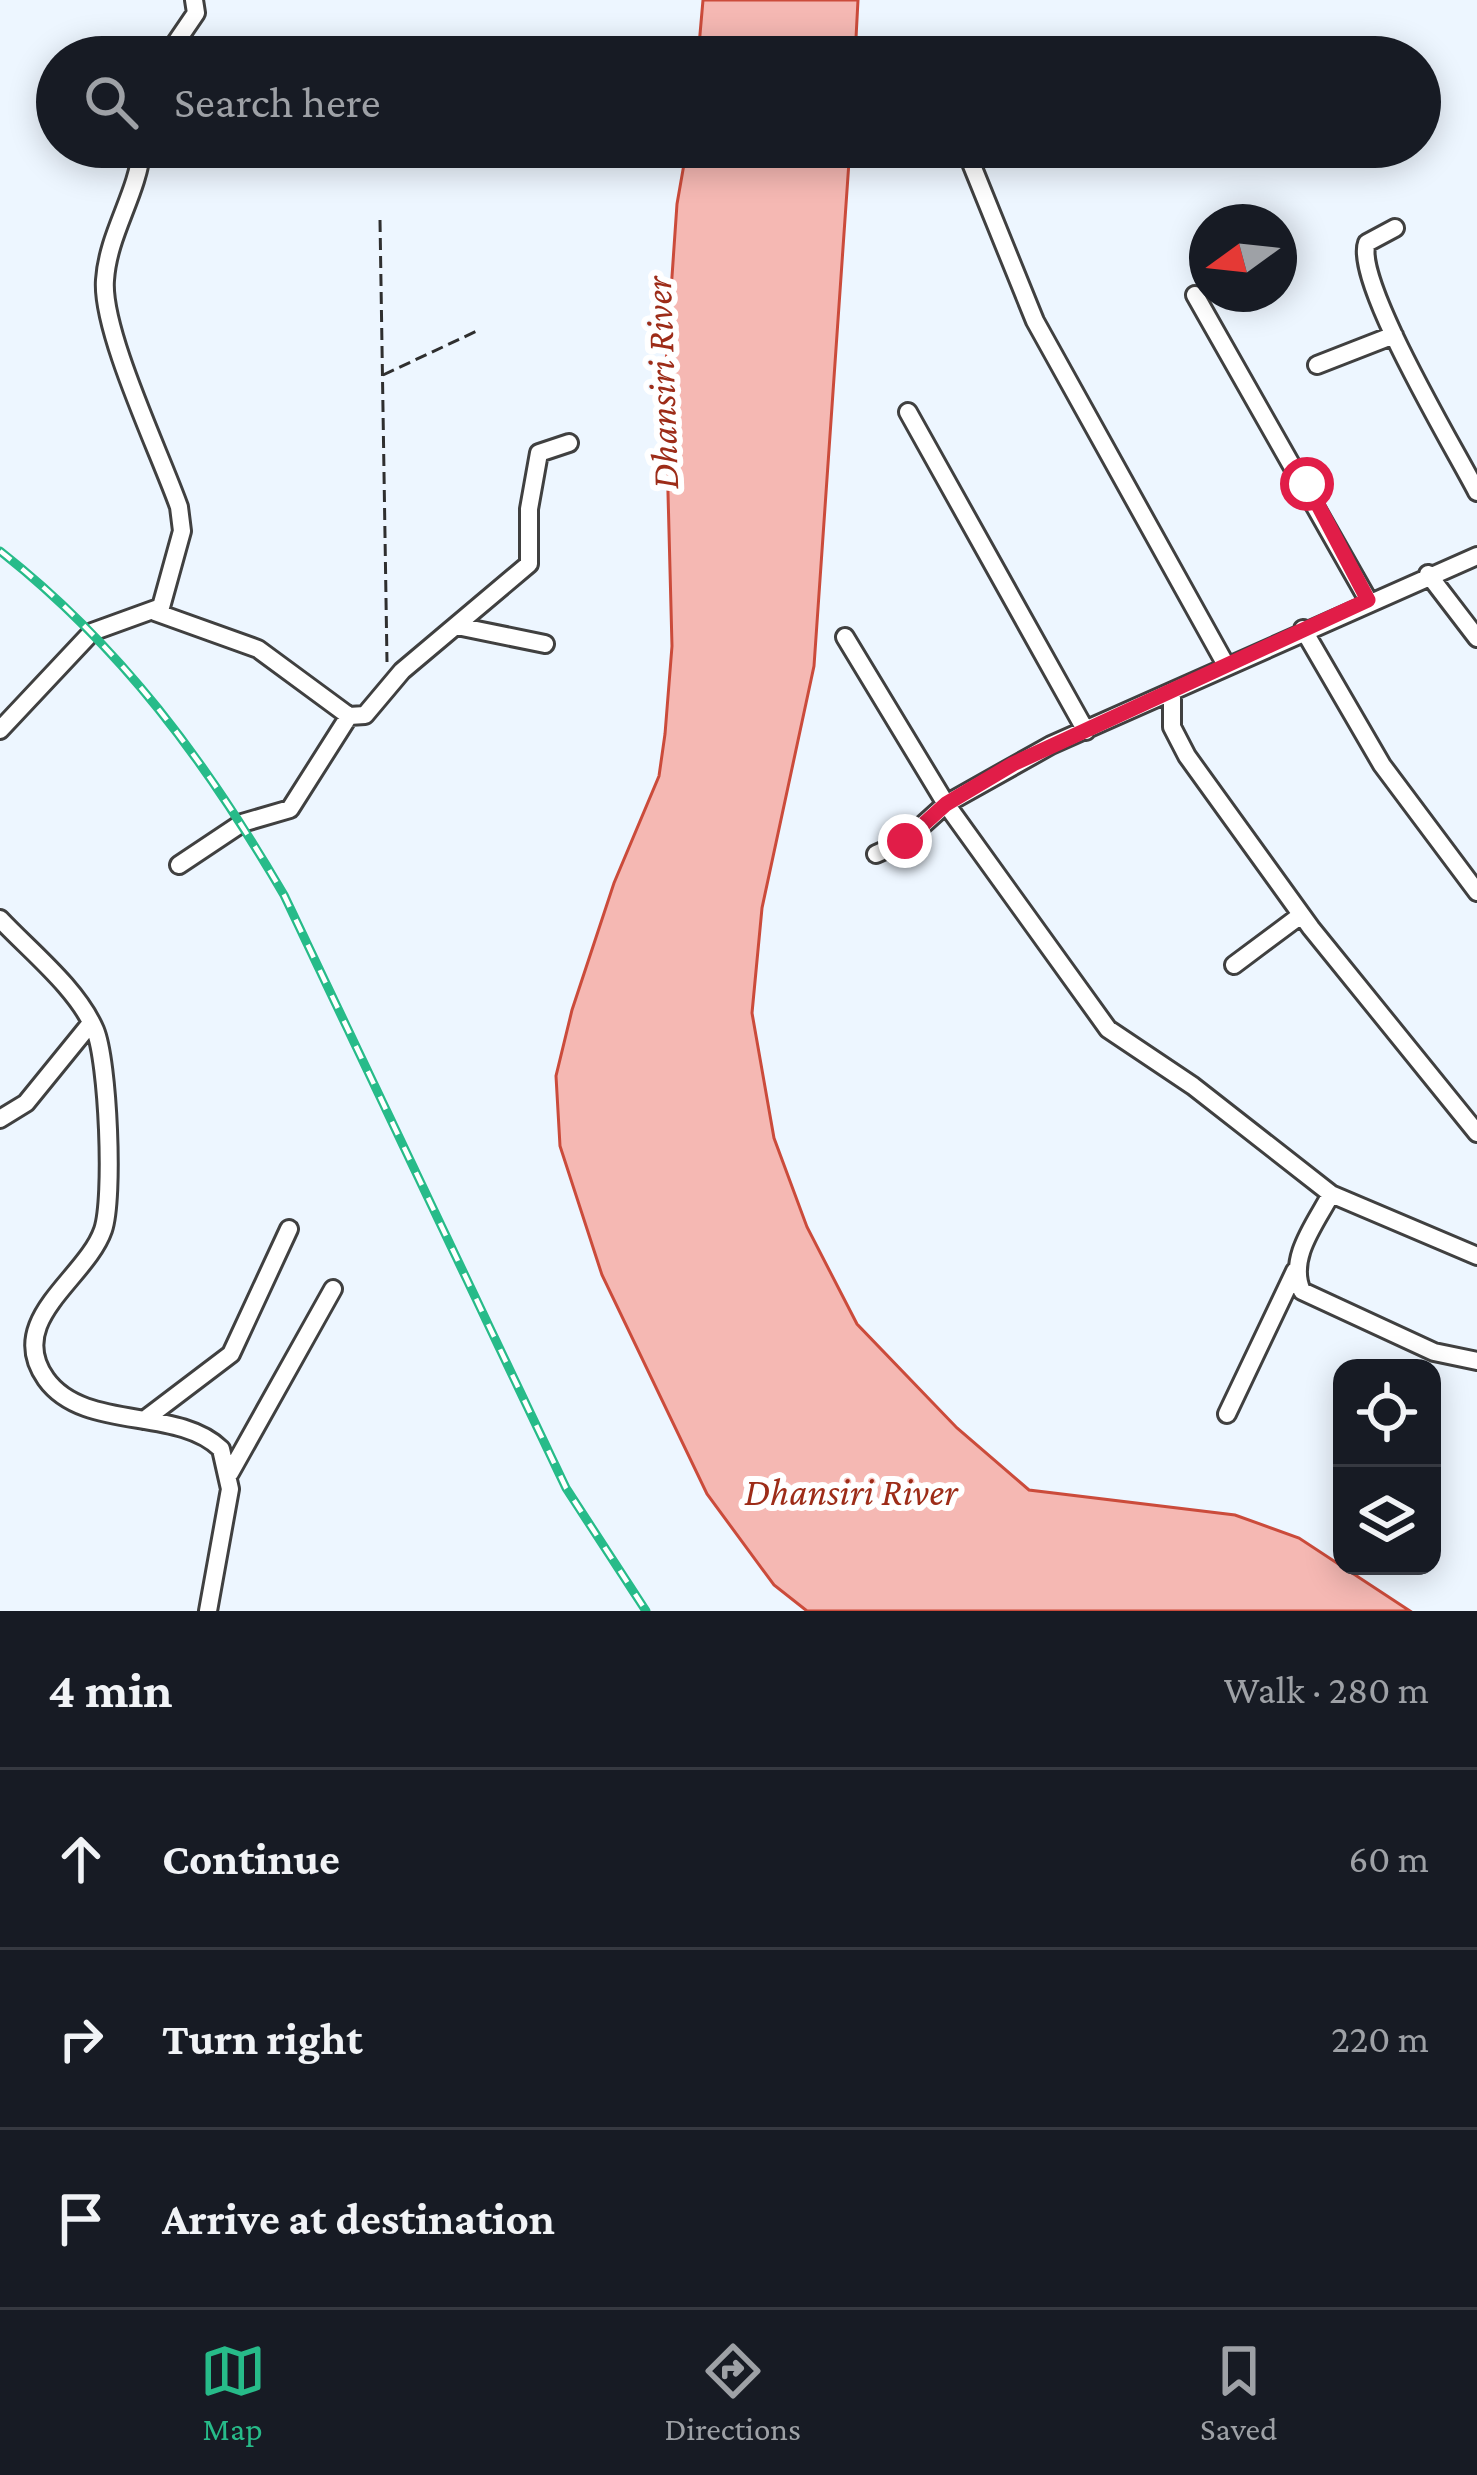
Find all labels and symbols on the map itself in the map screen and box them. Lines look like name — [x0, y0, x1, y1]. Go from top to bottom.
north arrow — [1189, 204, 1297, 312]
water label: Dhansiri River — [636, 274, 686, 490]
route start — [1280, 457, 1334, 511]
route end — [878, 814, 932, 868]
water label: Dhansiri River — [744, 1470, 959, 1513]

